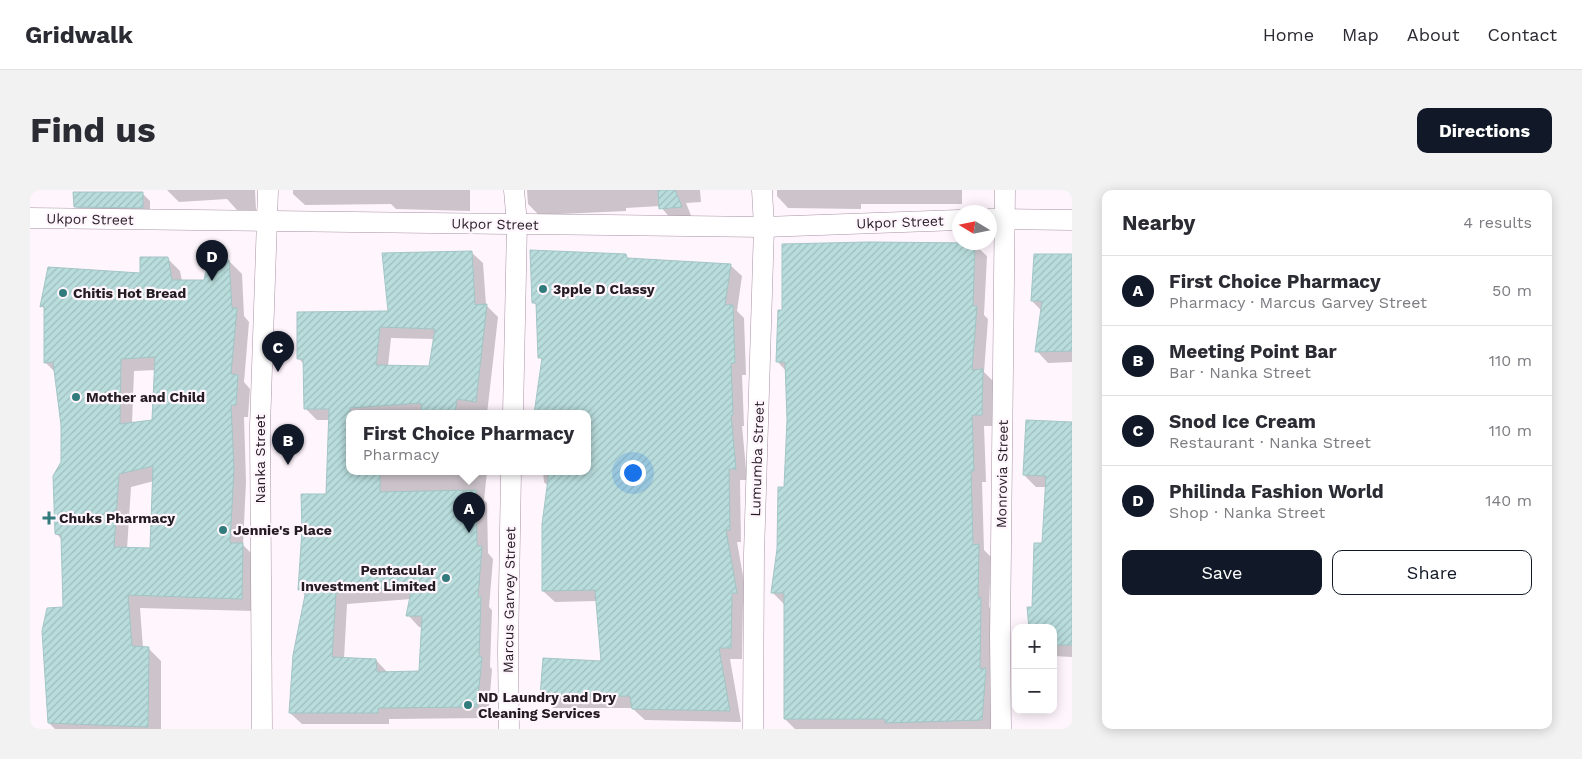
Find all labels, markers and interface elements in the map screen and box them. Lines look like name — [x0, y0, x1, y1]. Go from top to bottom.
text: Gridwalk — [25, 21, 133, 49]
text: Home — [1263, 24, 1314, 45]
text: Map — [1342, 24, 1379, 45]
text: About — [1407, 24, 1459, 45]
text: Contact — [1487, 24, 1557, 45]
button: Directions — [1417, 108, 1552, 153]
text: Find us — [30, 109, 156, 151]
north arrow — [952, 205, 997, 250]
street label: Ukpor Street — [46, 210, 134, 228]
text: Nearby — [1122, 210, 1195, 235]
street label: Ukpor Street — [856, 212, 944, 232]
text: 4 results — [1463, 213, 1532, 232]
street label: Ukpor Street — [451, 215, 539, 233]
pin: D — [196, 240, 228, 281]
text: First Choice Pharmacy — [1169, 270, 1381, 293]
place label: 3pple D Classy — [553, 281, 655, 297]
text: A — [1133, 281, 1143, 300]
text: 50 m — [1492, 281, 1532, 300]
marker: 3pple D Classy — [537, 283, 549, 295]
place label: Chitis Hot Bread — [73, 285, 186, 301]
marker: Chitis Hot Bread — [57, 287, 69, 299]
text: Pharmacy · Marcus Garvey Street — [1169, 293, 1427, 312]
pin: C — [262, 331, 294, 372]
text: Meeting Point Bar — [1169, 340, 1337, 363]
text: B — [1133, 351, 1143, 370]
text: 110 m — [1489, 351, 1532, 370]
text: Bar · Nanka Street — [1169, 363, 1311, 382]
place label: Mother and Child — [86, 389, 205, 405]
marker: Mother and Child — [70, 391, 82, 403]
street label: Lumumba Street — [747, 401, 767, 517]
popup — [346, 410, 591, 475]
text: Snod Ice Cream — [1169, 410, 1316, 433]
street label: Nanka Street — [252, 414, 268, 504]
street label: Monrovia Street — [993, 420, 1011, 528]
text: C — [1133, 421, 1143, 440]
text: 110 m — [1489, 421, 1532, 440]
text: First Choice Pharmacy — [363, 422, 574, 445]
pin: B — [272, 424, 304, 465]
text: Restaurant · Nanka Street — [1169, 433, 1371, 452]
text: Pharmacy — [363, 445, 439, 464]
your location — [620, 460, 646, 486]
text: Philinda Fashion World — [1169, 480, 1384, 503]
text: D — [1132, 491, 1144, 510]
text: 140 m — [1485, 491, 1532, 510]
pin: A — [453, 492, 485, 533]
text: Shop · Nanka Street — [1169, 503, 1325, 522]
place label: Chuks Pharmacy — [59, 510, 175, 526]
marker: Chuks Pharmacy — [43, 512, 55, 524]
place label: Jennie's Place — [233, 522, 332, 538]
marker: Jennie's Place — [217, 524, 229, 536]
street label: Marcus Garvey Street — [500, 526, 518, 673]
button: Save — [1122, 550, 1322, 595]
button: Share — [1332, 550, 1532, 595]
place label: Pentacular Investment Limited — [301, 562, 436, 594]
marker: Pentacular Investment Limited — [440, 572, 452, 584]
map controls — [1012, 624, 1057, 714]
button: + — [1012, 624, 1057, 669]
button: − — [1012, 669, 1057, 714]
place label: ND Laundry and Dry Cleaning Services — [478, 689, 616, 721]
marker: ND Laundry and Dry Cleaning Services — [462, 699, 474, 711]

